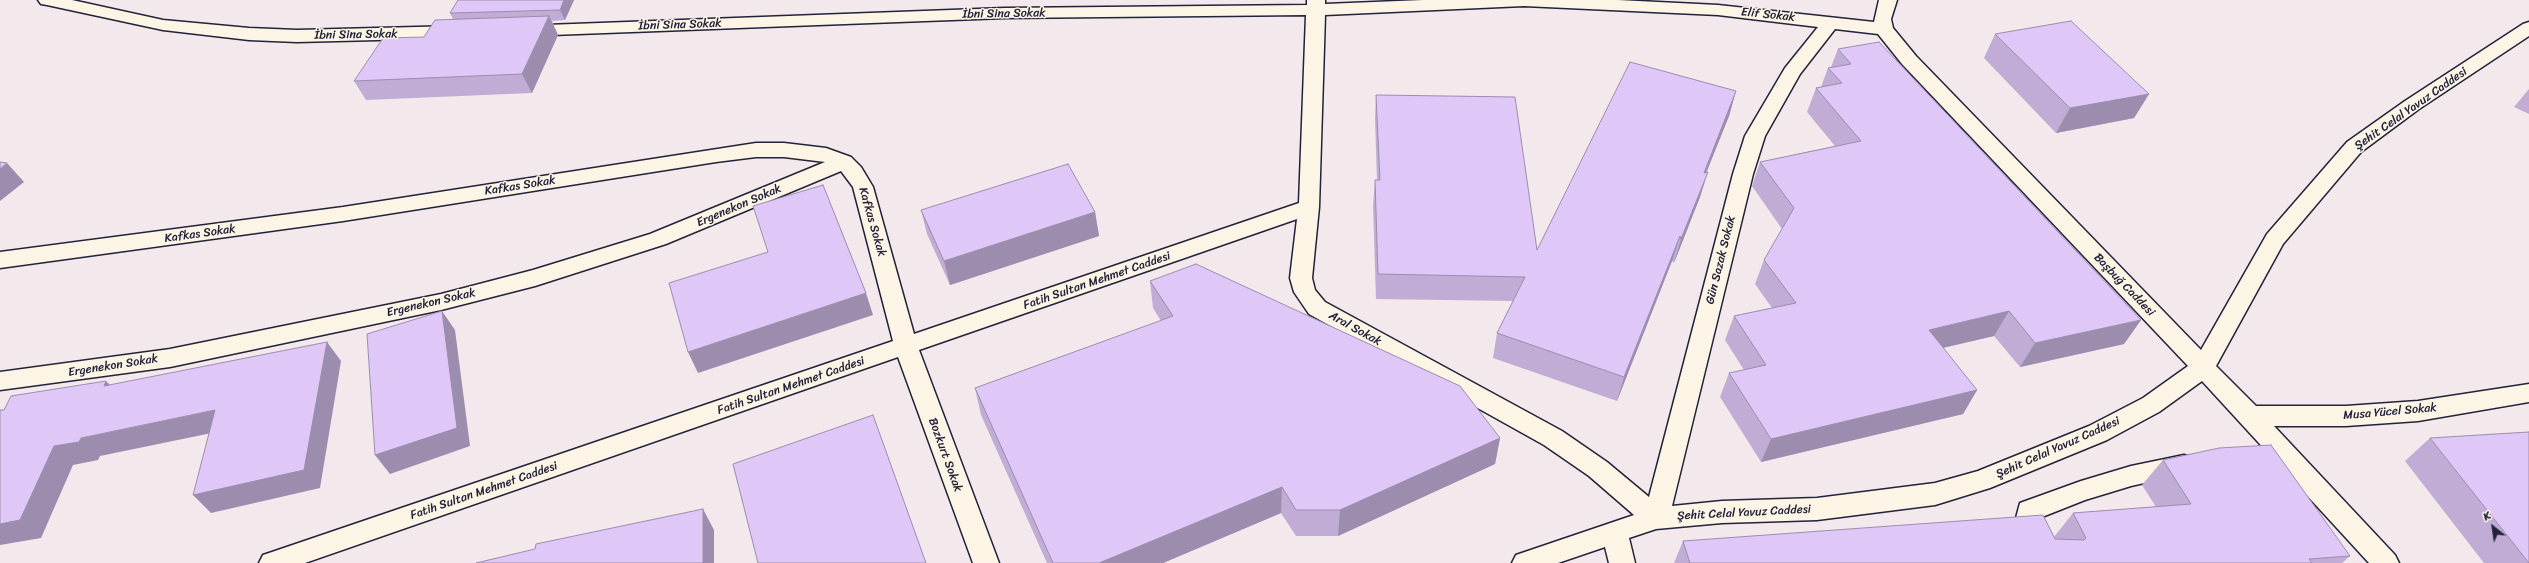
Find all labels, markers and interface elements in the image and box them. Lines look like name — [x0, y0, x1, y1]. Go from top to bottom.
street label: Elif Sokak — [1740, 5, 1796, 25]
street label: İbni Sina Sokak — [962, 6, 1046, 22]
street label: İbni Sina Sokak — [638, 16, 722, 34]
street label: İbni Sina Sokak — [314, 27, 398, 43]
street label: Şehit Celal Yavuz Caddesi — [2352, 65, 2470, 153]
street label: Kafkas Sokak — [484, 173, 556, 199]
street label: Ergenekon Sokak — [694, 182, 784, 230]
street label: Kafkas Sokak — [855, 186, 889, 258]
street label: Gün Sazak Sokak — [1703, 214, 1739, 306]
street label: Kafkas Sokak — [164, 222, 236, 246]
street label: Fatih Sultan Mehmet Caddesi — [1021, 249, 1173, 313]
street label: Başbuğ Caddesi — [2090, 251, 2158, 319]
street label: Ergenekon Sokak — [385, 286, 477, 320]
street label: Aral Sokak — [1326, 309, 1384, 349]
street label: Ergenekon Sokak — [67, 352, 159, 380]
street label: Fatih Sultan Mehmet Caddesi — [715, 354, 867, 418]
street label: Musa Yücel Sokak — [2343, 401, 2437, 423]
street label: Şehit Celal Yavuz Caddesi — [1994, 414, 2122, 482]
street label: Bozkurt Sokak — [925, 416, 965, 494]
street label: Fatih Sultan Mehmet Caddesi — [408, 459, 560, 523]
street label: Şehit Celal Yavuz Caddesi — [1677, 502, 1811, 524]
text: K — [2479, 506, 2494, 526]
north arrow — [2473, 507, 2513, 547]

